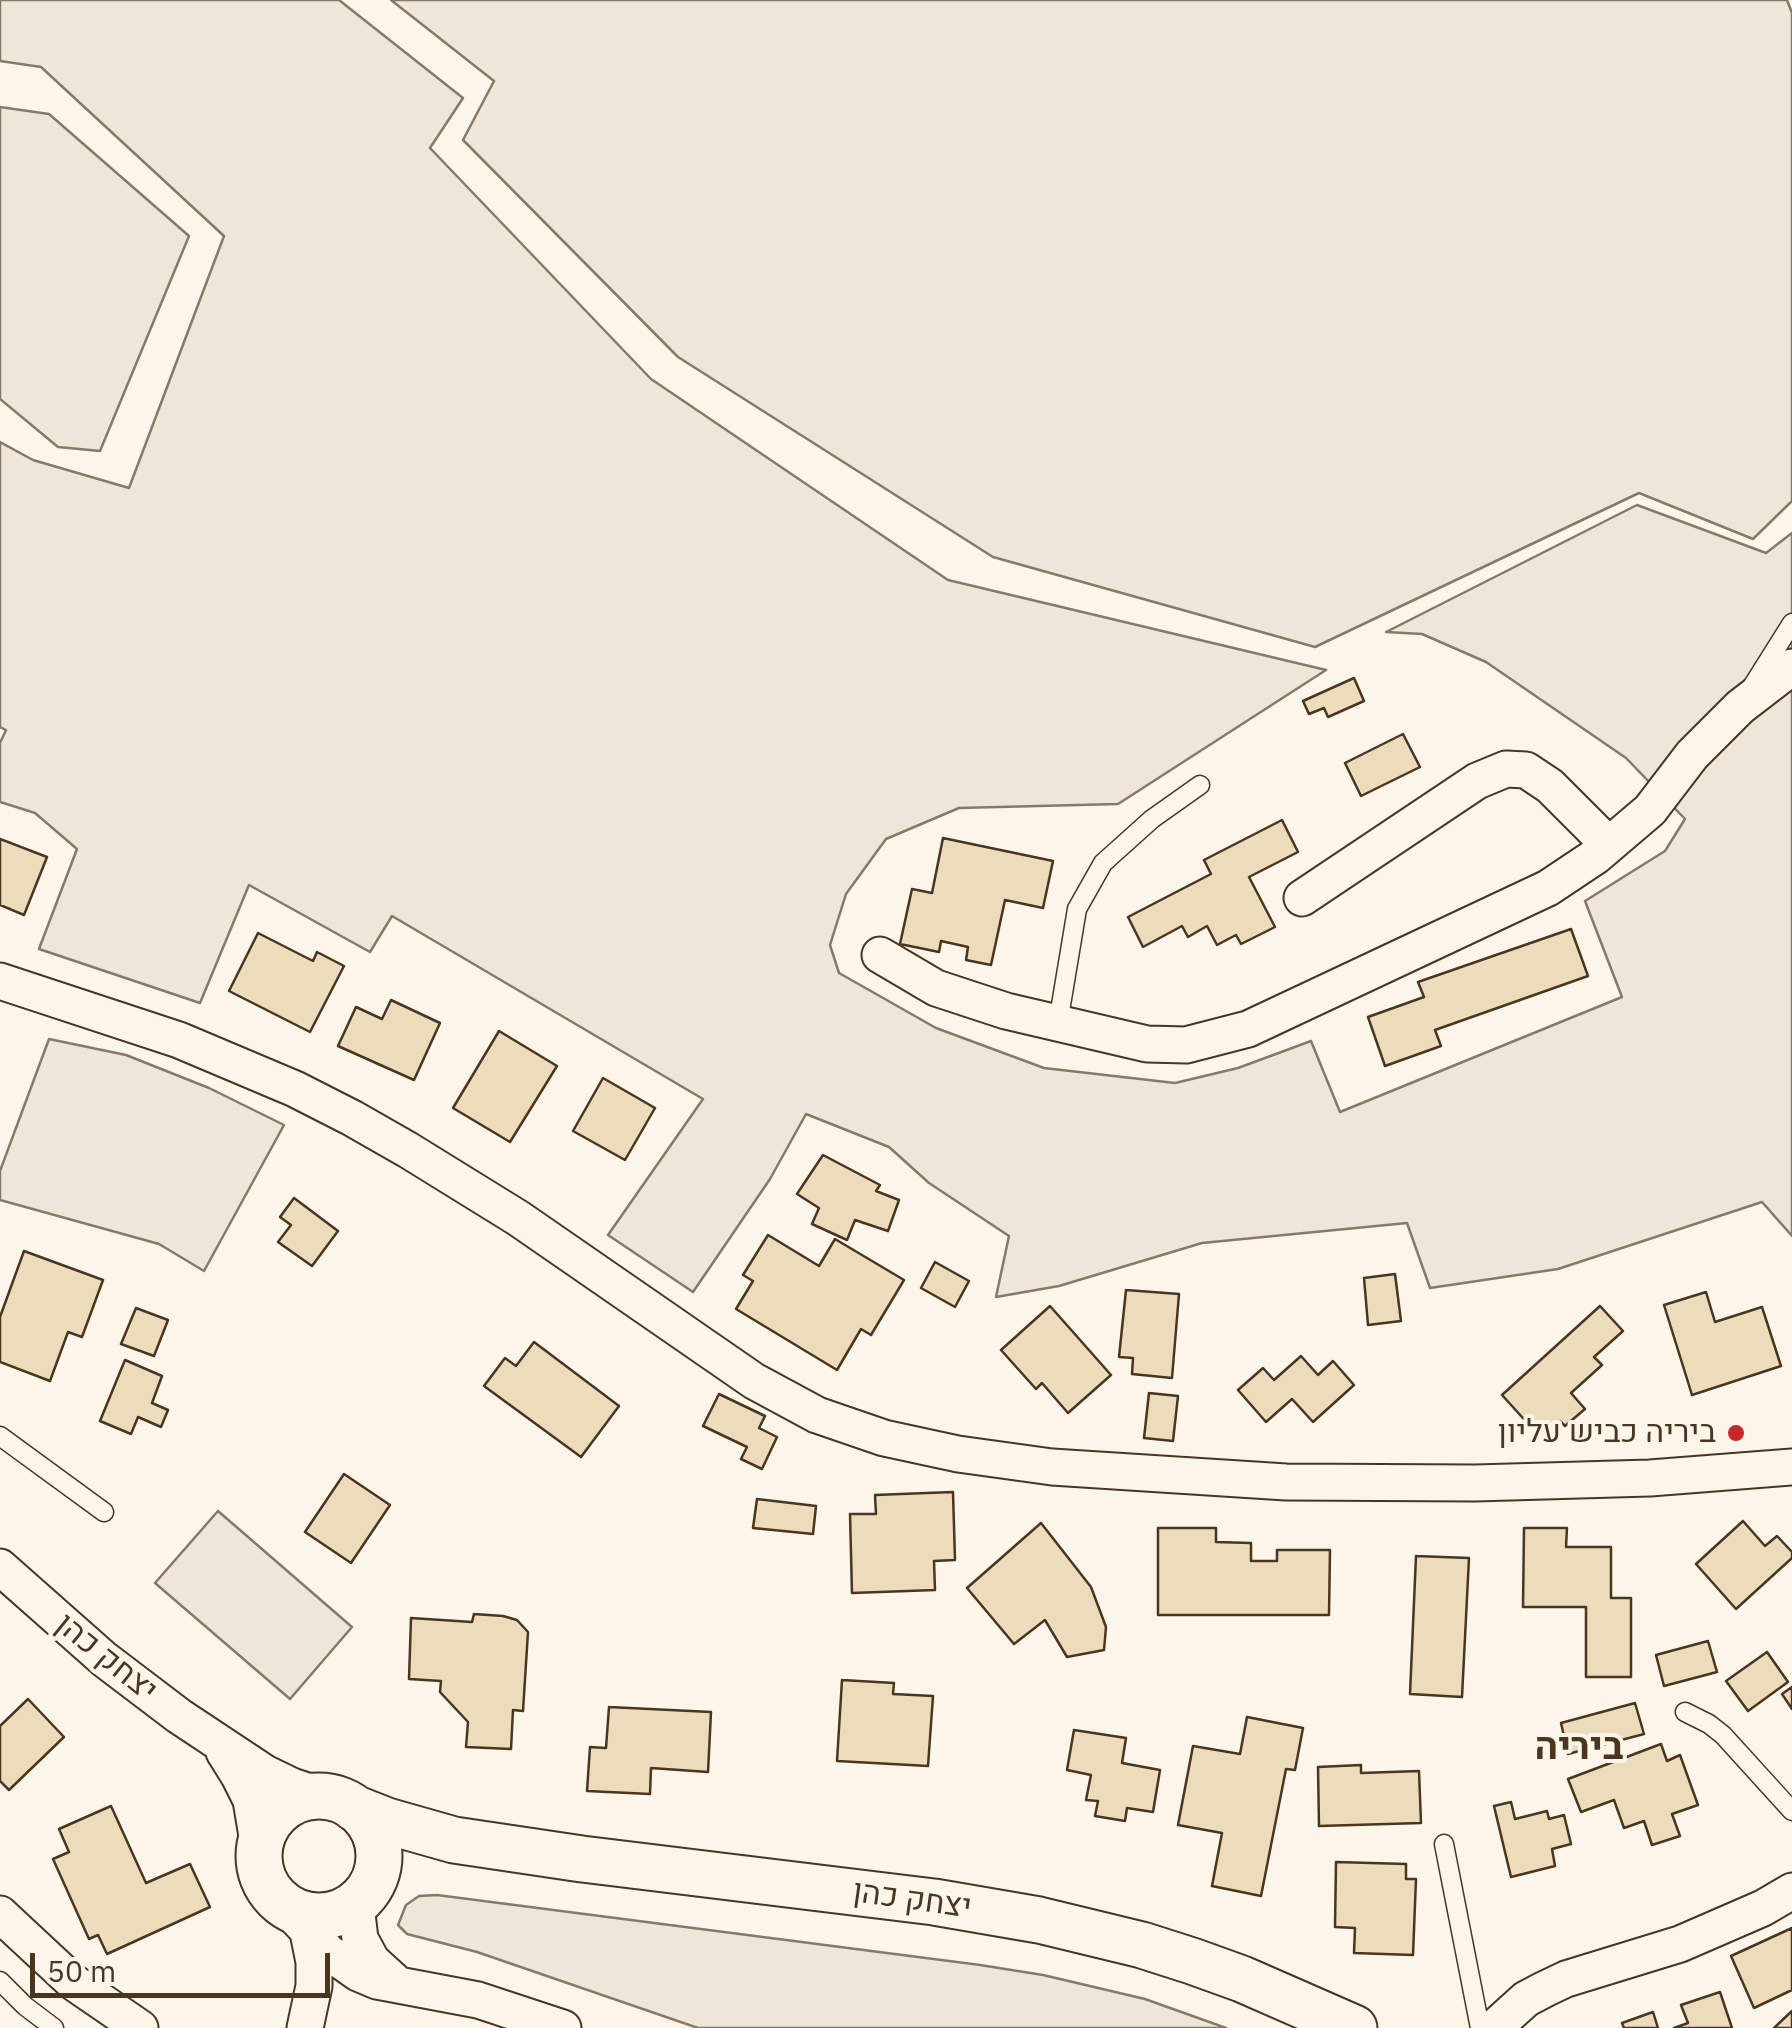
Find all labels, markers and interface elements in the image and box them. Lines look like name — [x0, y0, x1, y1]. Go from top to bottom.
place label: ביריה כביש עליון — [1498, 1414, 1716, 1452]
marker: ביריה כביש עליון — [1725, 1422, 1747, 1444]
street label: יצחק כהן — [48, 1606, 164, 1710]
district label: ביריה — [1535, 1725, 1623, 1771]
street label: יצחק כהן — [850, 1873, 974, 1927]
scale bar — [35, 1933, 335, 1995]
text: 50 m — [47, 1951, 116, 1990]

